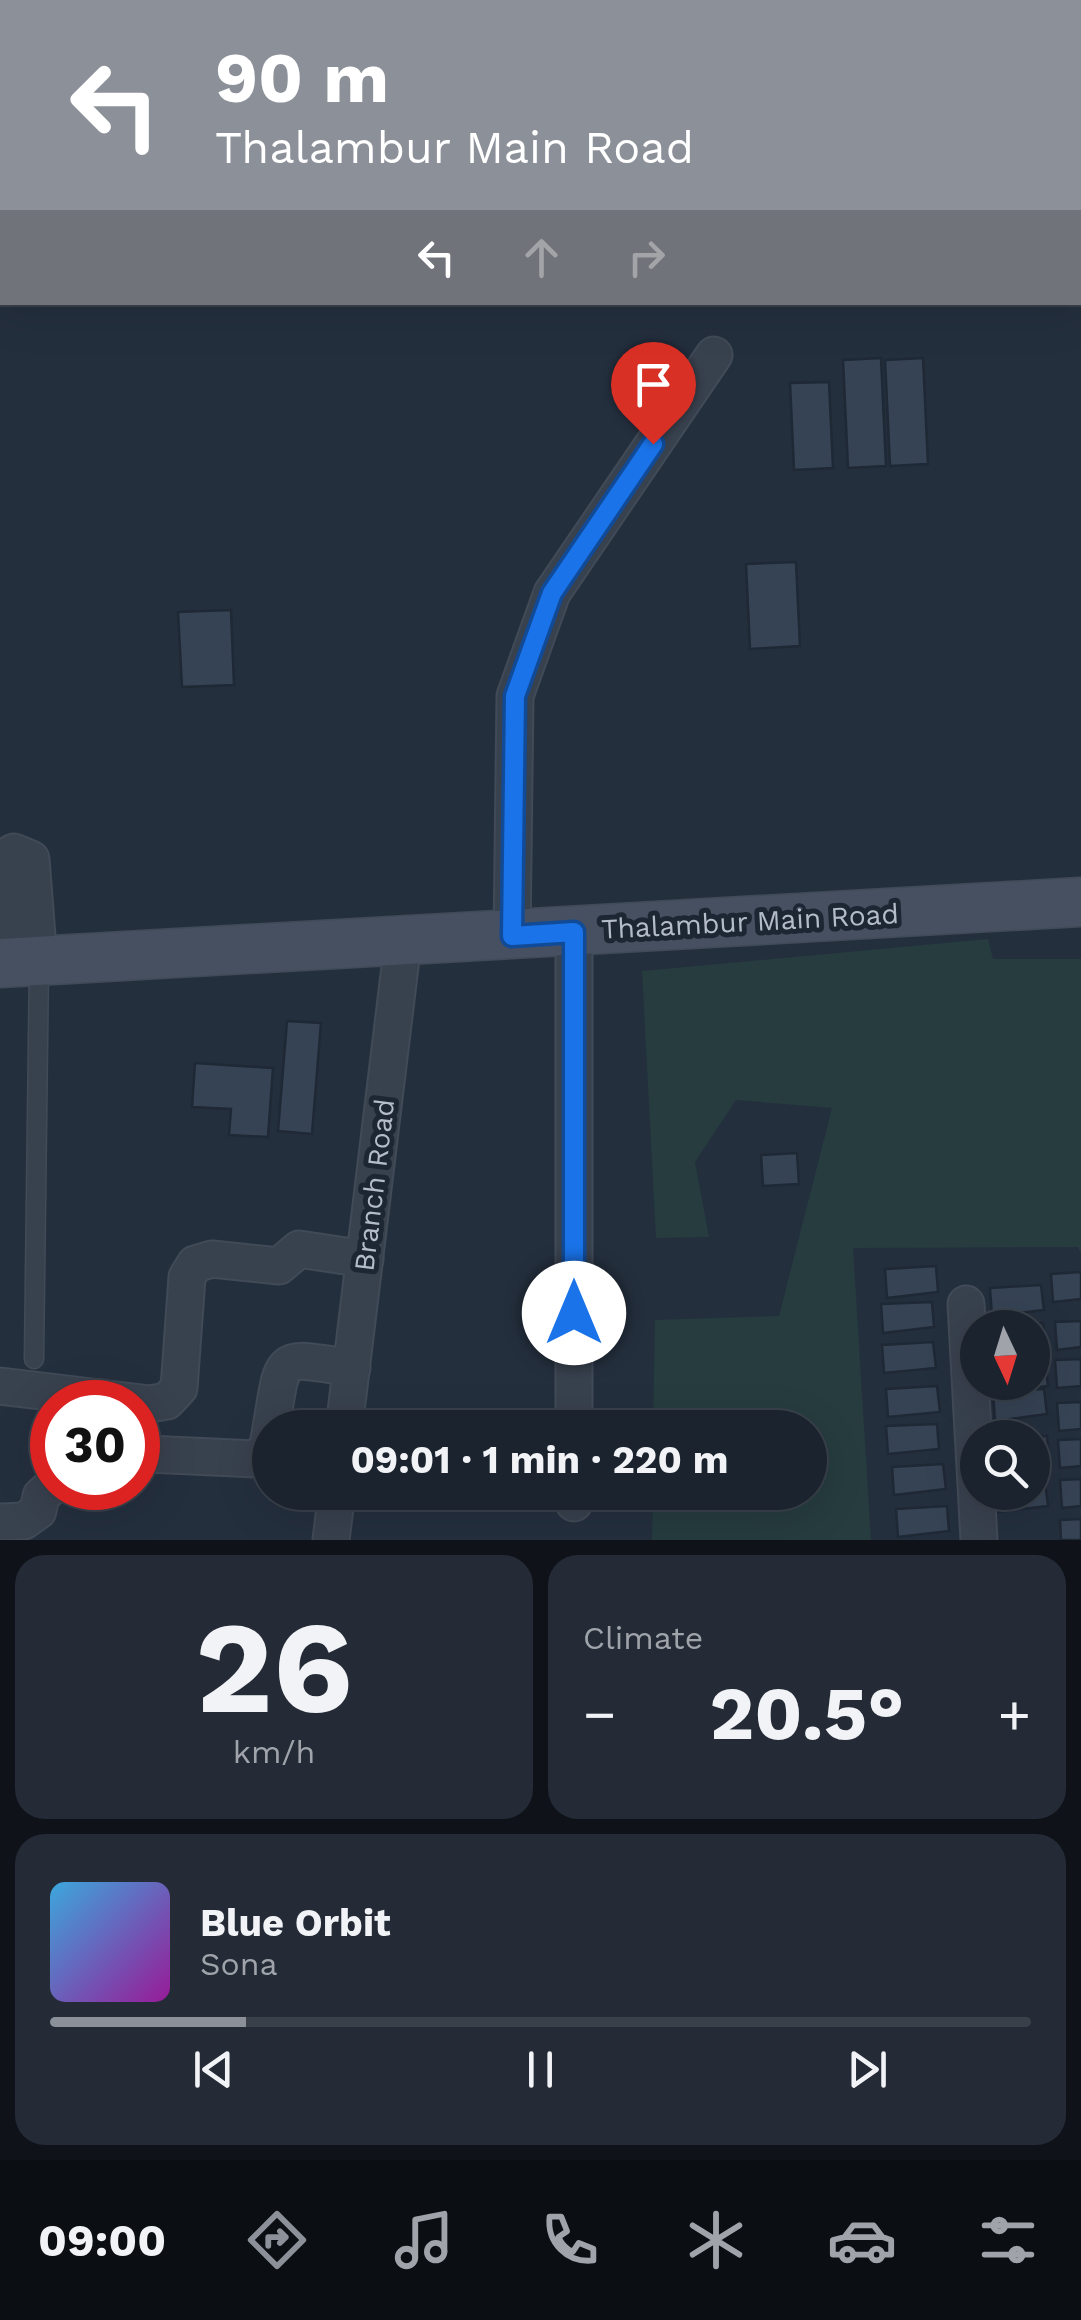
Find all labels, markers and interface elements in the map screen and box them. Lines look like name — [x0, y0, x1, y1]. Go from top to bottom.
text: 90 m — [215, 37, 389, 119]
icon: left — [50, 40, 180, 170]
text: Thalambur Main Road — [215, 121, 694, 174]
icon: left — [409, 230, 464, 285]
icon: ahead — [514, 230, 569, 285]
icon: right — [619, 230, 674, 285]
pin — [611, 342, 696, 445]
icon: arrive — [626, 357, 681, 412]
street label: Thalambur Main Road — [600, 897, 900, 946]
street label: Branch Road — [348, 1097, 401, 1273]
position arrow — [522, 1261, 626, 1365]
north arrow — [960, 1310, 1050, 1400]
map controls — [960, 1310, 1050, 1510]
speed limit sign: 30 — [30, 1380, 160, 1510]
button: search — [960, 1420, 1050, 1510]
text: 09:01 · 1 min · 220 m — [350, 1438, 729, 1482]
text: 26 — [195, 1591, 353, 1744]
text: Climate — [583, 1619, 703, 1657]
text: 20.5° — [710, 1669, 904, 1757]
text: − — [583, 1682, 616, 1746]
text: + — [998, 1682, 1031, 1746]
text: km/h — [233, 1733, 315, 1771]
text: Blue Orbit — [200, 1901, 391, 1945]
text: Sona — [200, 1945, 278, 1983]
icon: previous — [186, 2042, 241, 2097]
icon: pause — [513, 2042, 568, 2097]
icon: next — [840, 2042, 895, 2097]
icon: directions — [242, 2205, 312, 2275]
icon: music — [389, 2205, 459, 2275]
icon: phone — [535, 2205, 605, 2275]
icon: climate — [681, 2205, 751, 2275]
icon: car — [827, 2205, 897, 2275]
icon: filters — [973, 2205, 1043, 2275]
text: 09:00 — [38, 2214, 166, 2267]

